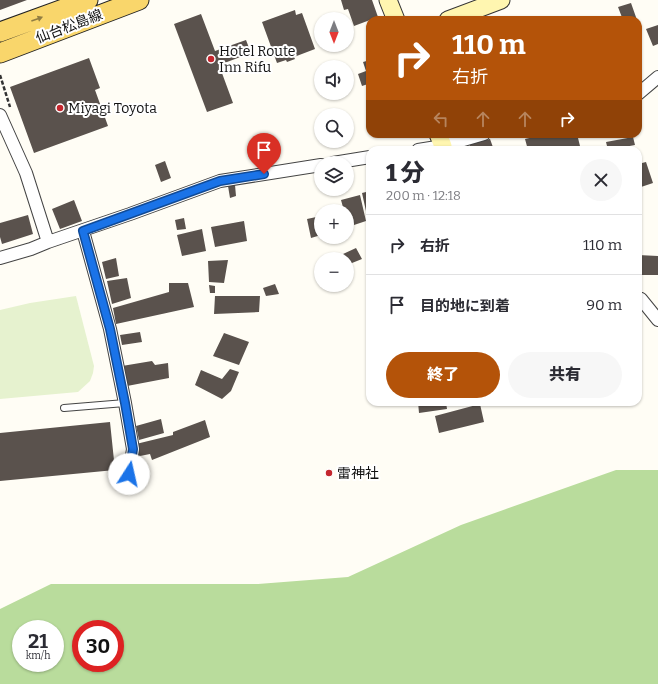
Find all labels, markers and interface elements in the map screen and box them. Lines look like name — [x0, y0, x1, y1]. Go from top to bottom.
street label: 仙台松島線 — [33, 6, 105, 47]
north arrow — [314, 12, 354, 52]
map controls — [314, 12, 354, 292]
one-way arrow — [31, 15, 43, 21]
text: 110 m — [452, 28, 526, 61]
icon: right — [386, 32, 438, 84]
place label: Hotel Route Inn Rifu — [219, 43, 296, 76]
marker: Hotel Route Inn Rifu — [206, 54, 216, 64]
button: sound — [314, 60, 354, 100]
text: 右折 — [452, 66, 488, 88]
place label: Miyagi Toyota — [68, 100, 157, 117]
marker: Miyagi Toyota — [55, 103, 65, 113]
button: search — [314, 108, 354, 148]
icon: left — [430, 108, 452, 130]
icon: ahead — [472, 108, 494, 130]
icon: ahead — [514, 108, 536, 130]
icon: right — [556, 108, 578, 130]
pin — [247, 133, 281, 174]
icon: arrive — [253, 139, 275, 161]
button: layers — [314, 156, 354, 196]
text: 1 分 — [386, 159, 425, 187]
button: close — [580, 159, 622, 201]
text: 200 m · 12:18 — [386, 188, 461, 203]
button: + — [314, 204, 354, 244]
icon: right — [386, 234, 408, 256]
text: 110 m — [583, 236, 622, 254]
text: 右折 — [420, 237, 450, 255]
button: − — [314, 252, 354, 292]
icon: arrive — [386, 294, 408, 316]
text: 90 m — [586, 296, 622, 314]
text: 目的地に到着 — [420, 297, 510, 315]
button: 終了 — [386, 352, 500, 398]
button: 共有 — [508, 352, 622, 398]
position arrow — [108, 453, 150, 495]
place label: 雷神社 — [337, 465, 379, 482]
marker: 雷神社 — [324, 468, 334, 478]
speed limit sign: 30 — [72, 620, 124, 672]
text: 21 — [28, 629, 48, 653]
text: km/h — [26, 650, 50, 662]

